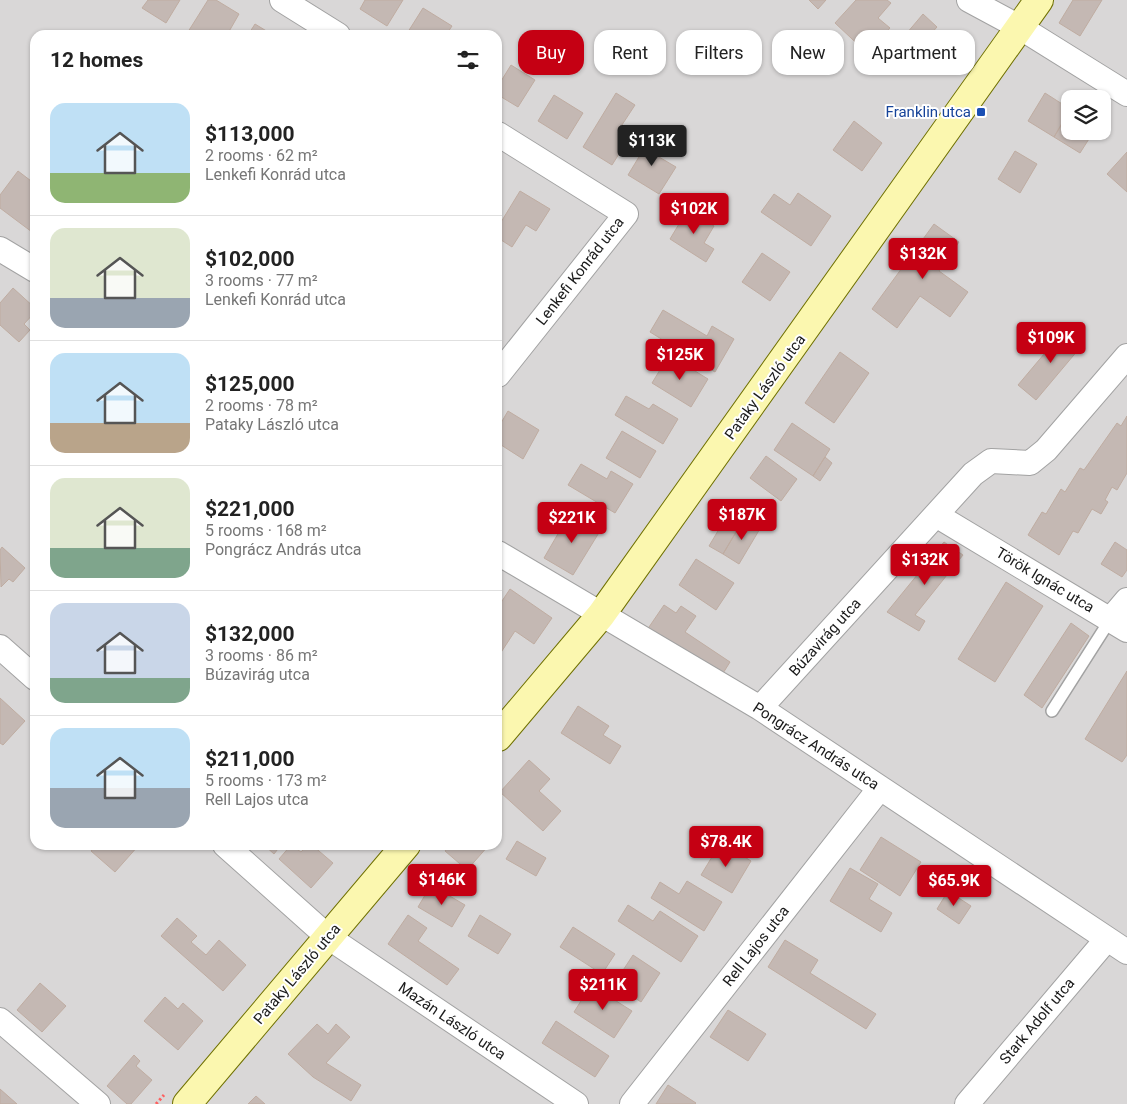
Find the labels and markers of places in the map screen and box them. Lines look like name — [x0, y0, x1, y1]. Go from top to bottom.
place label: Franklin utca — [886, 103, 971, 121]
marker: Franklin utca — [975, 106, 987, 118]
pin: $113K — [617, 124, 687, 167]
pin: $102K — [659, 192, 729, 235]
pin: $132K — [888, 238, 958, 280]
pin: $109K — [1016, 322, 1086, 364]
pin: $125K — [645, 338, 715, 381]
pin: $187K — [707, 498, 777, 541]
pin: $221K — [537, 502, 607, 544]
pin: $132K — [890, 544, 960, 586]
pin: $78.4K — [685, 826, 767, 868]
pin: $146K — [407, 864, 477, 906]
pin: $65.9K — [913, 864, 995, 907]
pin: $211K — [568, 968, 638, 1011]

